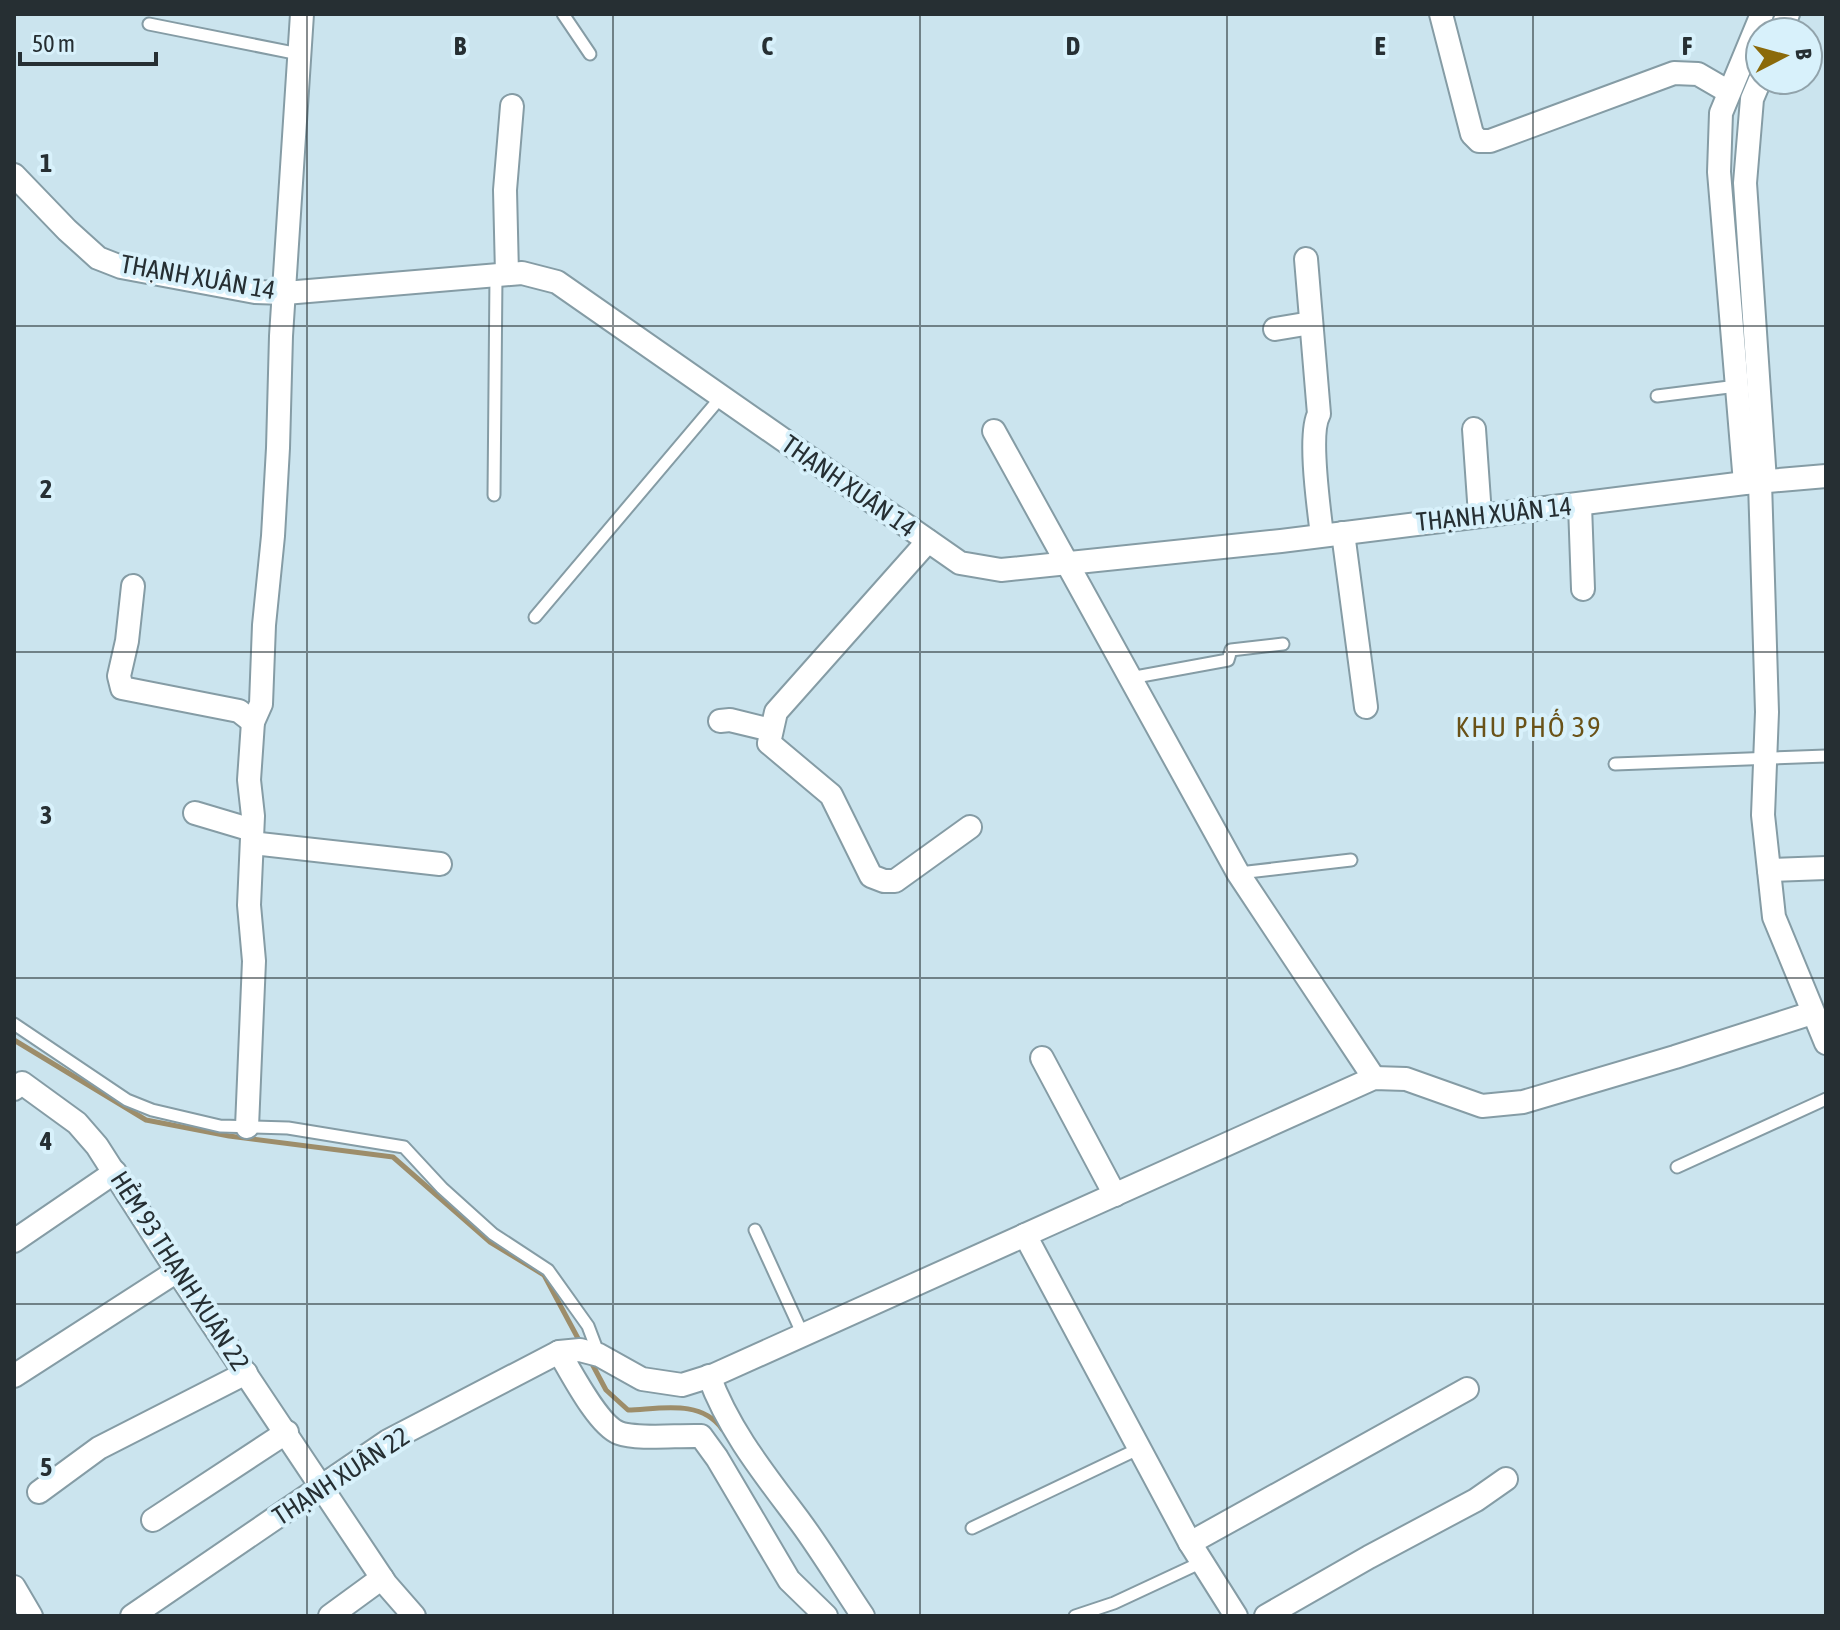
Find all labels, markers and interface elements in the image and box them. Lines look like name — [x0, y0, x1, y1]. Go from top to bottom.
scale bar — [20, 16, 156, 66]
north arrow — [1744, 16, 1824, 96]
text: 50 m — [32, 30, 75, 57]
text: B — [454, 31, 467, 61]
text: C — [761, 31, 773, 61]
text: D — [1066, 31, 1080, 61]
text: E — [1374, 31, 1386, 61]
text: F — [1682, 31, 1693, 61]
text: B — [1790, 47, 1817, 61]
text: 1 — [40, 148, 52, 178]
street label: THẠNH XUÂN 14 — [118, 249, 278, 305]
street label: THẠNH XUÂN 14 — [776, 429, 922, 543]
text: 2 — [40, 474, 52, 504]
street label: THẠNH XUÂN 14 — [1415, 491, 1573, 537]
district label: KHU PHỐ 39 — [1456, 708, 1602, 743]
text: 3 — [40, 800, 52, 830]
text: 4 — [39, 1126, 52, 1156]
street label: HẺM 93 THẠNH XUÂN 22 — [104, 1165, 256, 1376]
street label: THẠNH XUÂN 22 — [267, 1421, 415, 1531]
text: 5 — [40, 1452, 52, 1482]

